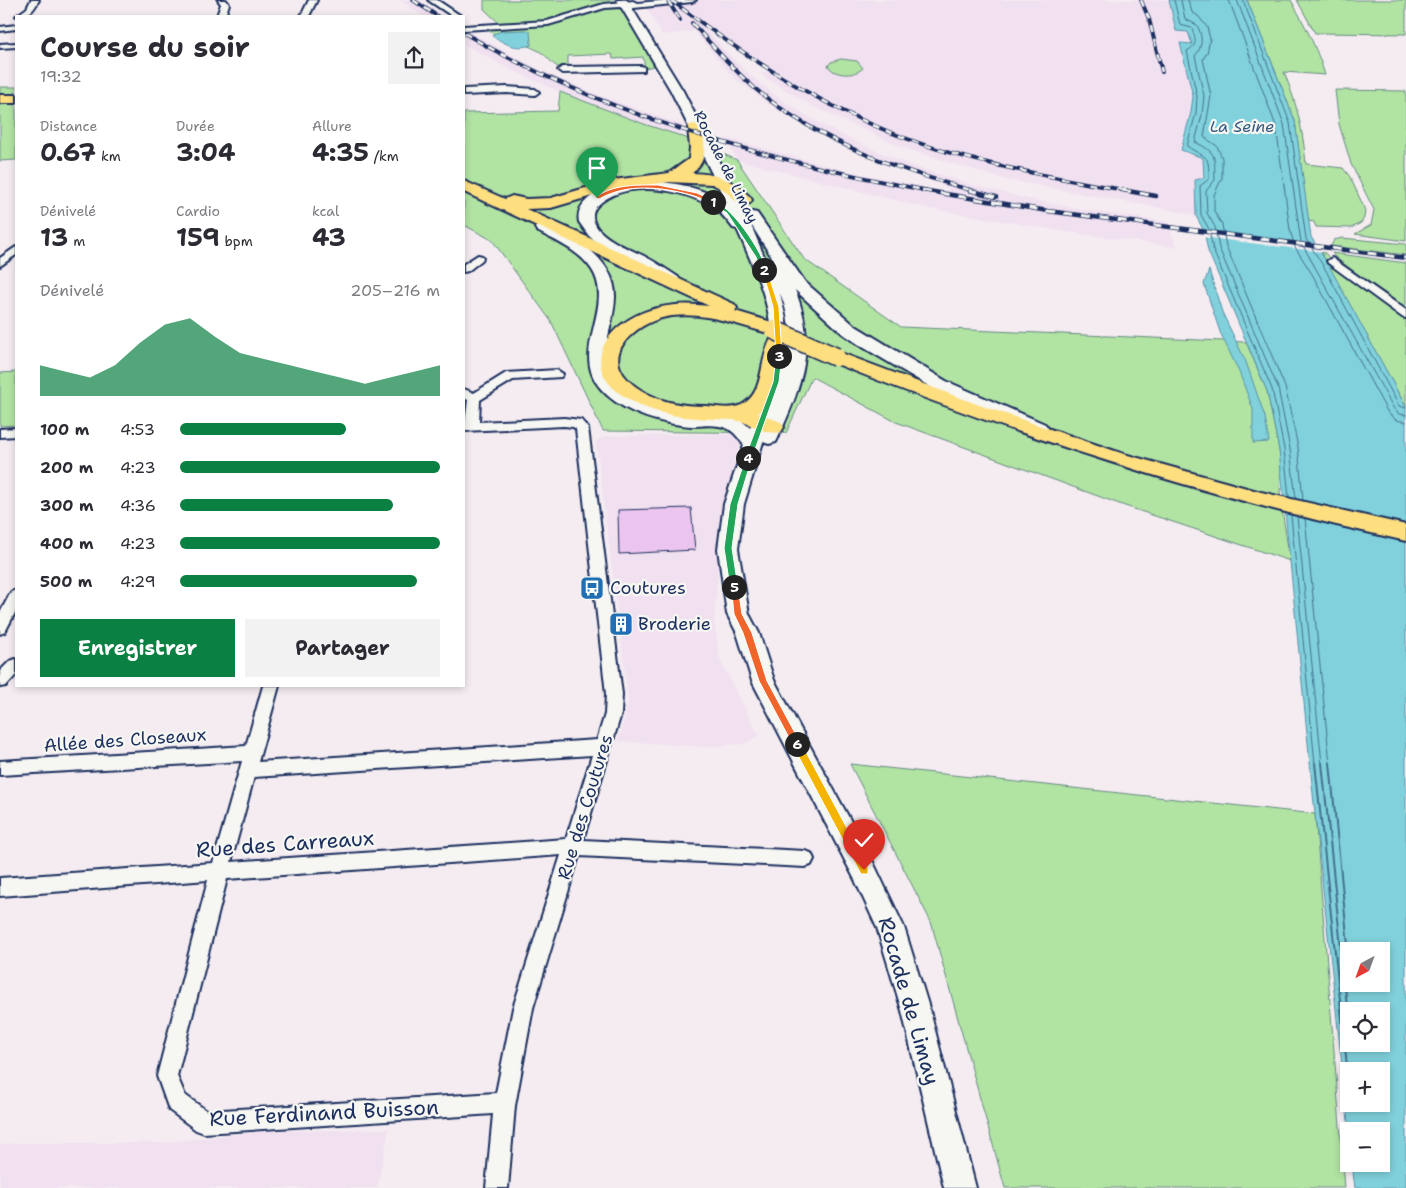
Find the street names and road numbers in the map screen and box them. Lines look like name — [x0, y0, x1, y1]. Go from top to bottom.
street label: Rocade de Limay — [689, 107, 763, 227]
street label: Allée des Closeaux — [43, 722, 207, 758]
street label: Rue des Coutures — [551, 731, 619, 883]
street label: Rue des Carreaux — [195, 824, 375, 864]
street label: Rocade de Limay — [872, 914, 946, 1088]
street label: Rue Ferdinand Buisson — [209, 1093, 440, 1133]

